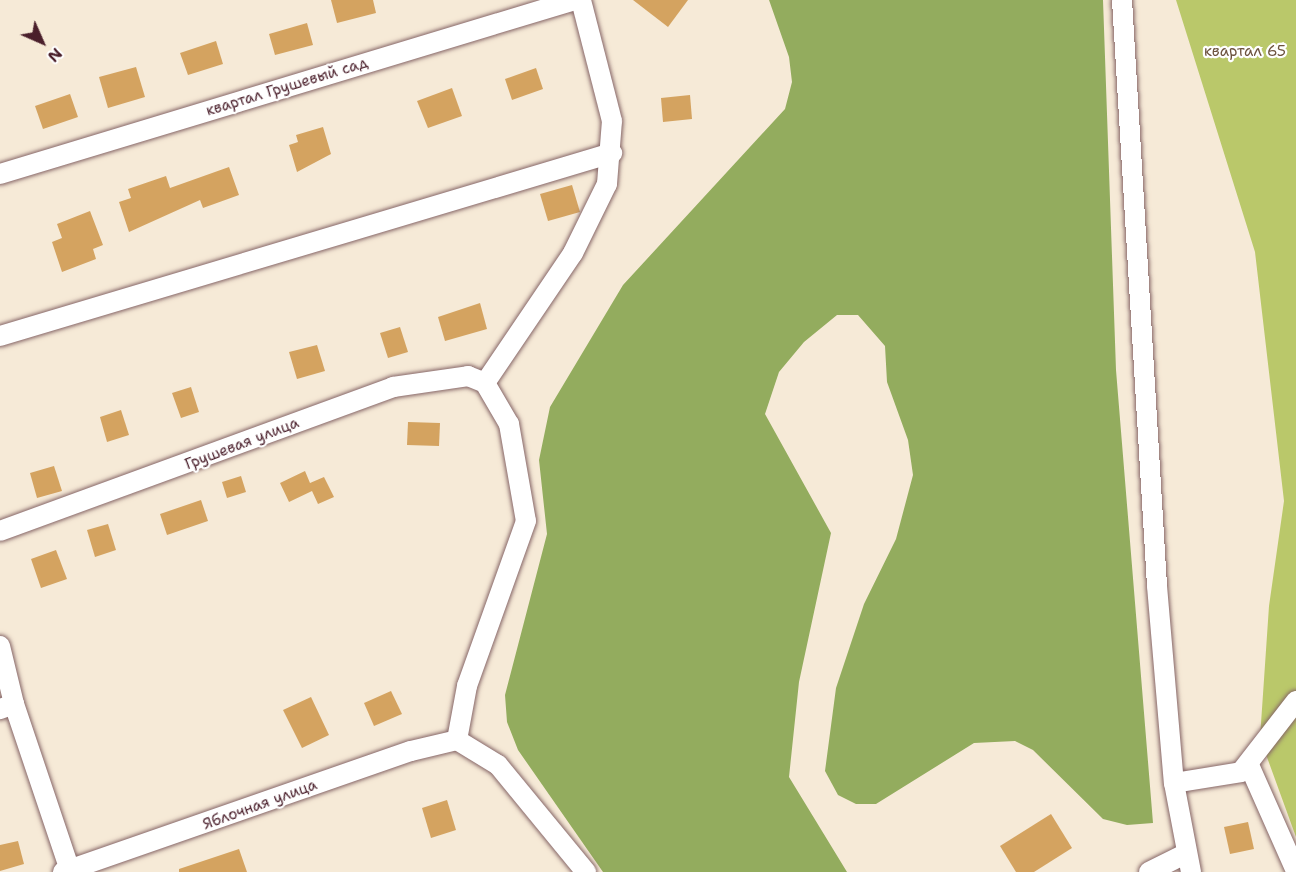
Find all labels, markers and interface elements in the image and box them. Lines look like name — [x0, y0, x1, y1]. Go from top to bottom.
north arrow — [12, 12, 72, 72]
text: N — [43, 43, 67, 67]
park label: квартал 65 — [1204, 43, 1286, 61]
street label: квартал Грушевый сад — [204, 54, 370, 120]
street label: Грушевая улица — [182, 414, 302, 474]
street label: Яблочная улица — [200, 776, 320, 834]

